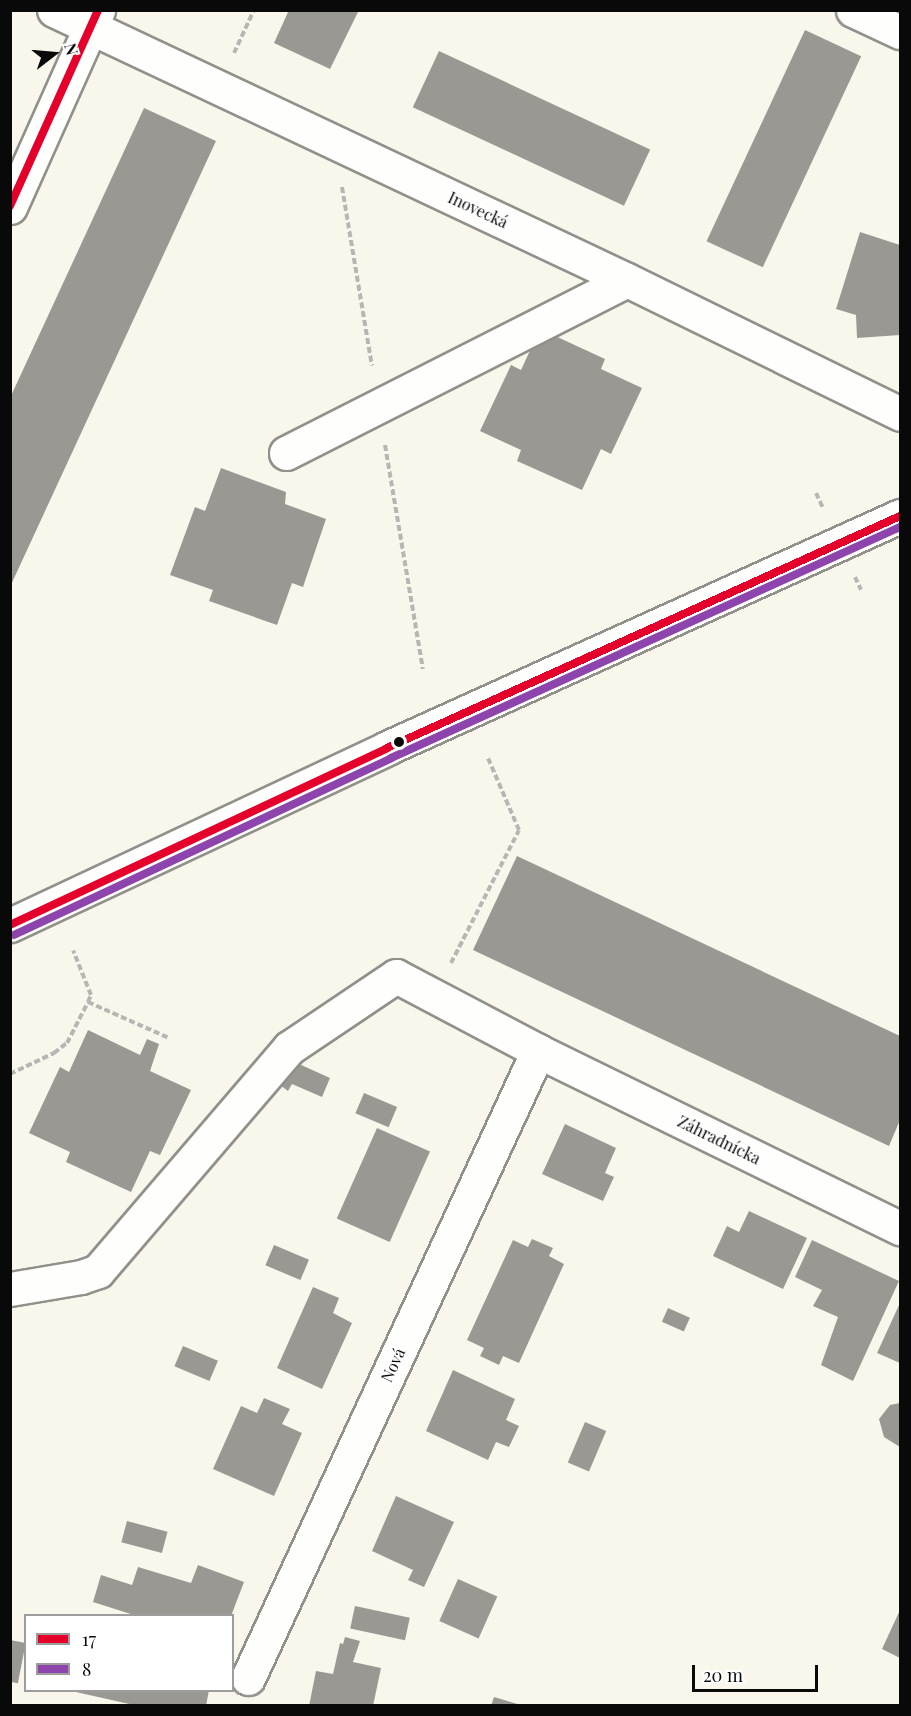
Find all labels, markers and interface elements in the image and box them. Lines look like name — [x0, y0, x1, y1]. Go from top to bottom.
north arrow — [24, 24, 84, 84]
text: N — [60, 40, 83, 57]
street label: Inovecká — [445, 188, 511, 232]
unlabelled marker — [393, 736, 405, 748]
street label: Záhradnícka — [674, 1112, 764, 1168]
street label: Nová — [377, 1345, 409, 1385]
legend — [24, 1614, 234, 1692]
text: 17 — [82, 1627, 96, 1651]
scale bar — [695, 1653, 821, 1691]
text: 8 — [82, 1657, 91, 1681]
text: 20 m — [703, 1663, 743, 1687]

